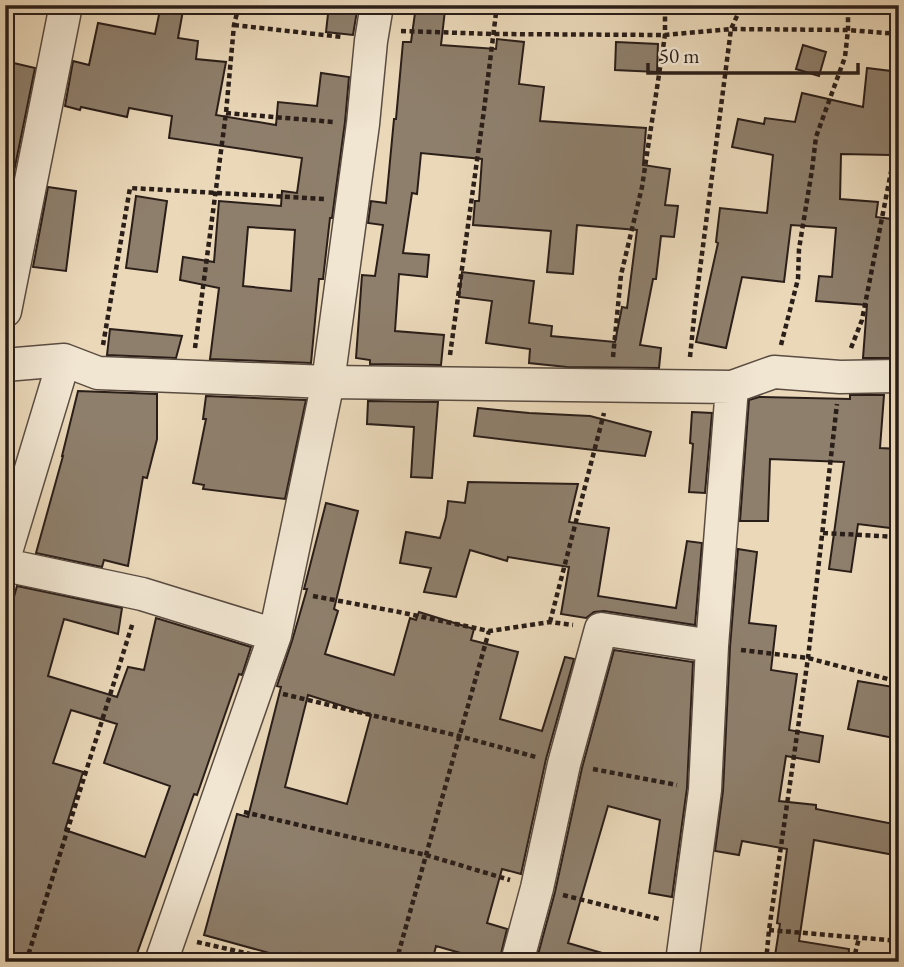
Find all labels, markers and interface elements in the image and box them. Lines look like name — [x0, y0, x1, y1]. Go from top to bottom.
scale bar — [648, 32, 858, 76]
text: 50 m — [659, 42, 700, 69]

